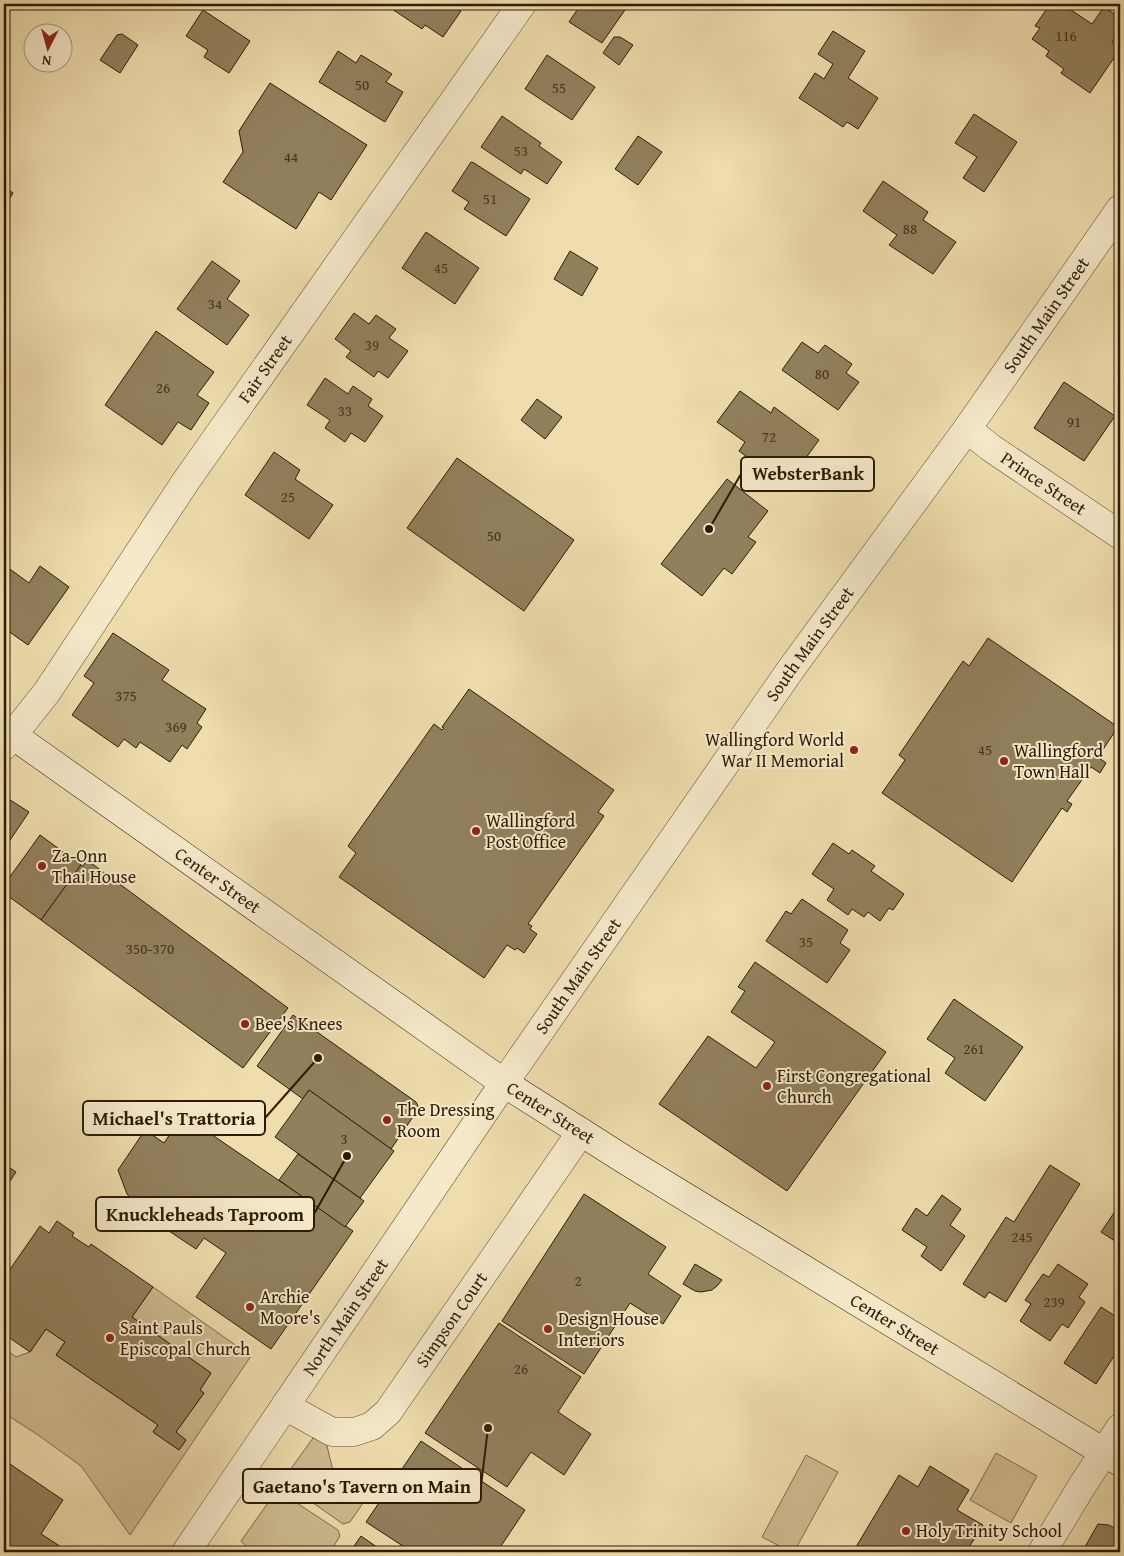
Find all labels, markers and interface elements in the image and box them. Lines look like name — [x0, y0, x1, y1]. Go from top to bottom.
north arrow — [22, 22, 72, 72]
house number: 116 — [1055, 25, 1077, 46]
text: N — [40, 50, 52, 71]
house number: 50 — [355, 74, 369, 95]
house number: 55 — [552, 77, 566, 98]
house number: 53 — [514, 140, 528, 161]
house number: 44 — [284, 146, 298, 167]
house number: 51 — [483, 188, 497, 209]
house number: 88 — [903, 218, 917, 239]
street label: South Main Street — [996, 251, 1096, 379]
house number: 45 — [434, 257, 448, 278]
house number: 34 — [208, 293, 222, 314]
street label: Fair Street — [231, 328, 299, 408]
house number: 39 — [365, 334, 379, 355]
house number: 80 — [815, 363, 829, 384]
house number: 26 — [156, 377, 170, 398]
house number: 33 — [338, 400, 352, 421]
house number: 91 — [1067, 411, 1081, 432]
house number: 72 — [762, 426, 776, 447]
street label: Prince Street — [996, 444, 1093, 522]
callout: WebsterBank — [741, 457, 874, 491]
text: WebsterBank — [752, 459, 864, 487]
house number: 25 — [281, 486, 295, 507]
house number: 50 — [487, 525, 501, 546]
street label: South Main Street — [759, 580, 861, 707]
house number: 375 — [115, 685, 137, 706]
house number: 369 — [165, 716, 187, 737]
place label: Wallingford World War II Memorial — [705, 726, 844, 774]
place label: Wallingford Town Hall — [1014, 737, 1104, 785]
house number: 45 — [978, 739, 992, 760]
marker: Wallingford World War II Memorial — [848, 744, 860, 756]
marker: Wallingford Town Hall — [998, 755, 1010, 767]
place label: Wallingford Post Office — [486, 807, 576, 855]
marker: Wallingford Post Office — [470, 825, 482, 837]
street label: Center Street — [169, 840, 267, 920]
place label: Za-Onn Thai House — [52, 842, 136, 890]
marker: Za-Onn Thai House — [36, 860, 48, 872]
street label: South Main Street — [528, 912, 628, 1040]
house number: 35 — [799, 931, 813, 952]
house number: 350-370 — [126, 938, 174, 959]
place label: Bee's Knees — [255, 1010, 343, 1037]
marker: Bee's Knees — [239, 1018, 251, 1030]
house number: 261 — [963, 1038, 985, 1059]
place label: First Congregational Church — [777, 1062, 931, 1110]
street label: Center Street — [501, 1074, 601, 1151]
marker: First Congregational Church — [761, 1080, 773, 1092]
place label: The Dressing Room — [397, 1096, 495, 1144]
callout: Michael's Trattoria — [83, 1101, 265, 1135]
text: Michael's Trattoria — [93, 1104, 256, 1132]
marker: The Dressing Room — [381, 1114, 393, 1126]
house number: 3 — [340, 1128, 348, 1149]
callout: Knuckleheads Taproom — [96, 1197, 314, 1231]
text: Knuckleheads Taproom — [106, 1200, 305, 1228]
house number: 245 — [1011, 1226, 1033, 1247]
street label: North Main Street — [295, 1252, 395, 1381]
street label: Simpson Court — [409, 1265, 494, 1373]
house number: 2 — [574, 1270, 582, 1291]
place label: Archie Moore's — [260, 1283, 321, 1331]
street label: Center Street — [845, 1287, 945, 1362]
house number: 239 — [1043, 1291, 1065, 1312]
marker: Archie Moore's — [244, 1301, 256, 1313]
place label: Design House Interiors — [558, 1305, 659, 1353]
place label: Saint Pauls Episcopal Church — [120, 1314, 250, 1362]
marker: Design House Interiors — [542, 1323, 554, 1335]
marker: Saint Pauls Episcopal Church — [104, 1332, 116, 1344]
house number: 26 — [514, 1358, 528, 1379]
callout: Gaetano's Tavern on Main — [243, 1469, 481, 1503]
text: Gaetano's Tavern on Main — [253, 1472, 472, 1500]
place label: Holy Trinity School — [916, 1517, 1062, 1544]
marker: Holy Trinity School — [900, 1525, 912, 1537]

